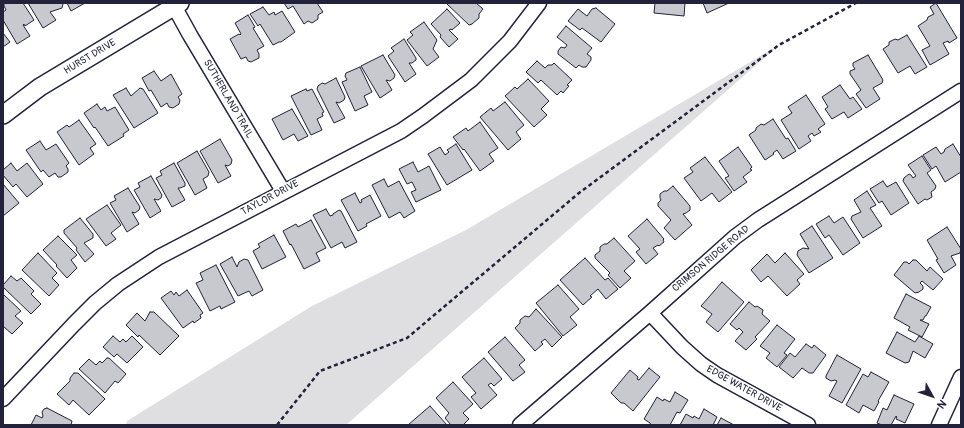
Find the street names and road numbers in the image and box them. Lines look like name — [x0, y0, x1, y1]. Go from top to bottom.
street label: HURST DRIVE — [62, 37, 118, 77]
street label: SUTHERLAND TRAIL — [201, 57, 255, 141]
street label: TAYLOR DRIVE — [239, 178, 301, 218]
street label: CRIMSON RIDGE ROAD — [670, 223, 752, 295]
street label: EDGE WATER DRIVE — [704, 363, 784, 415]

